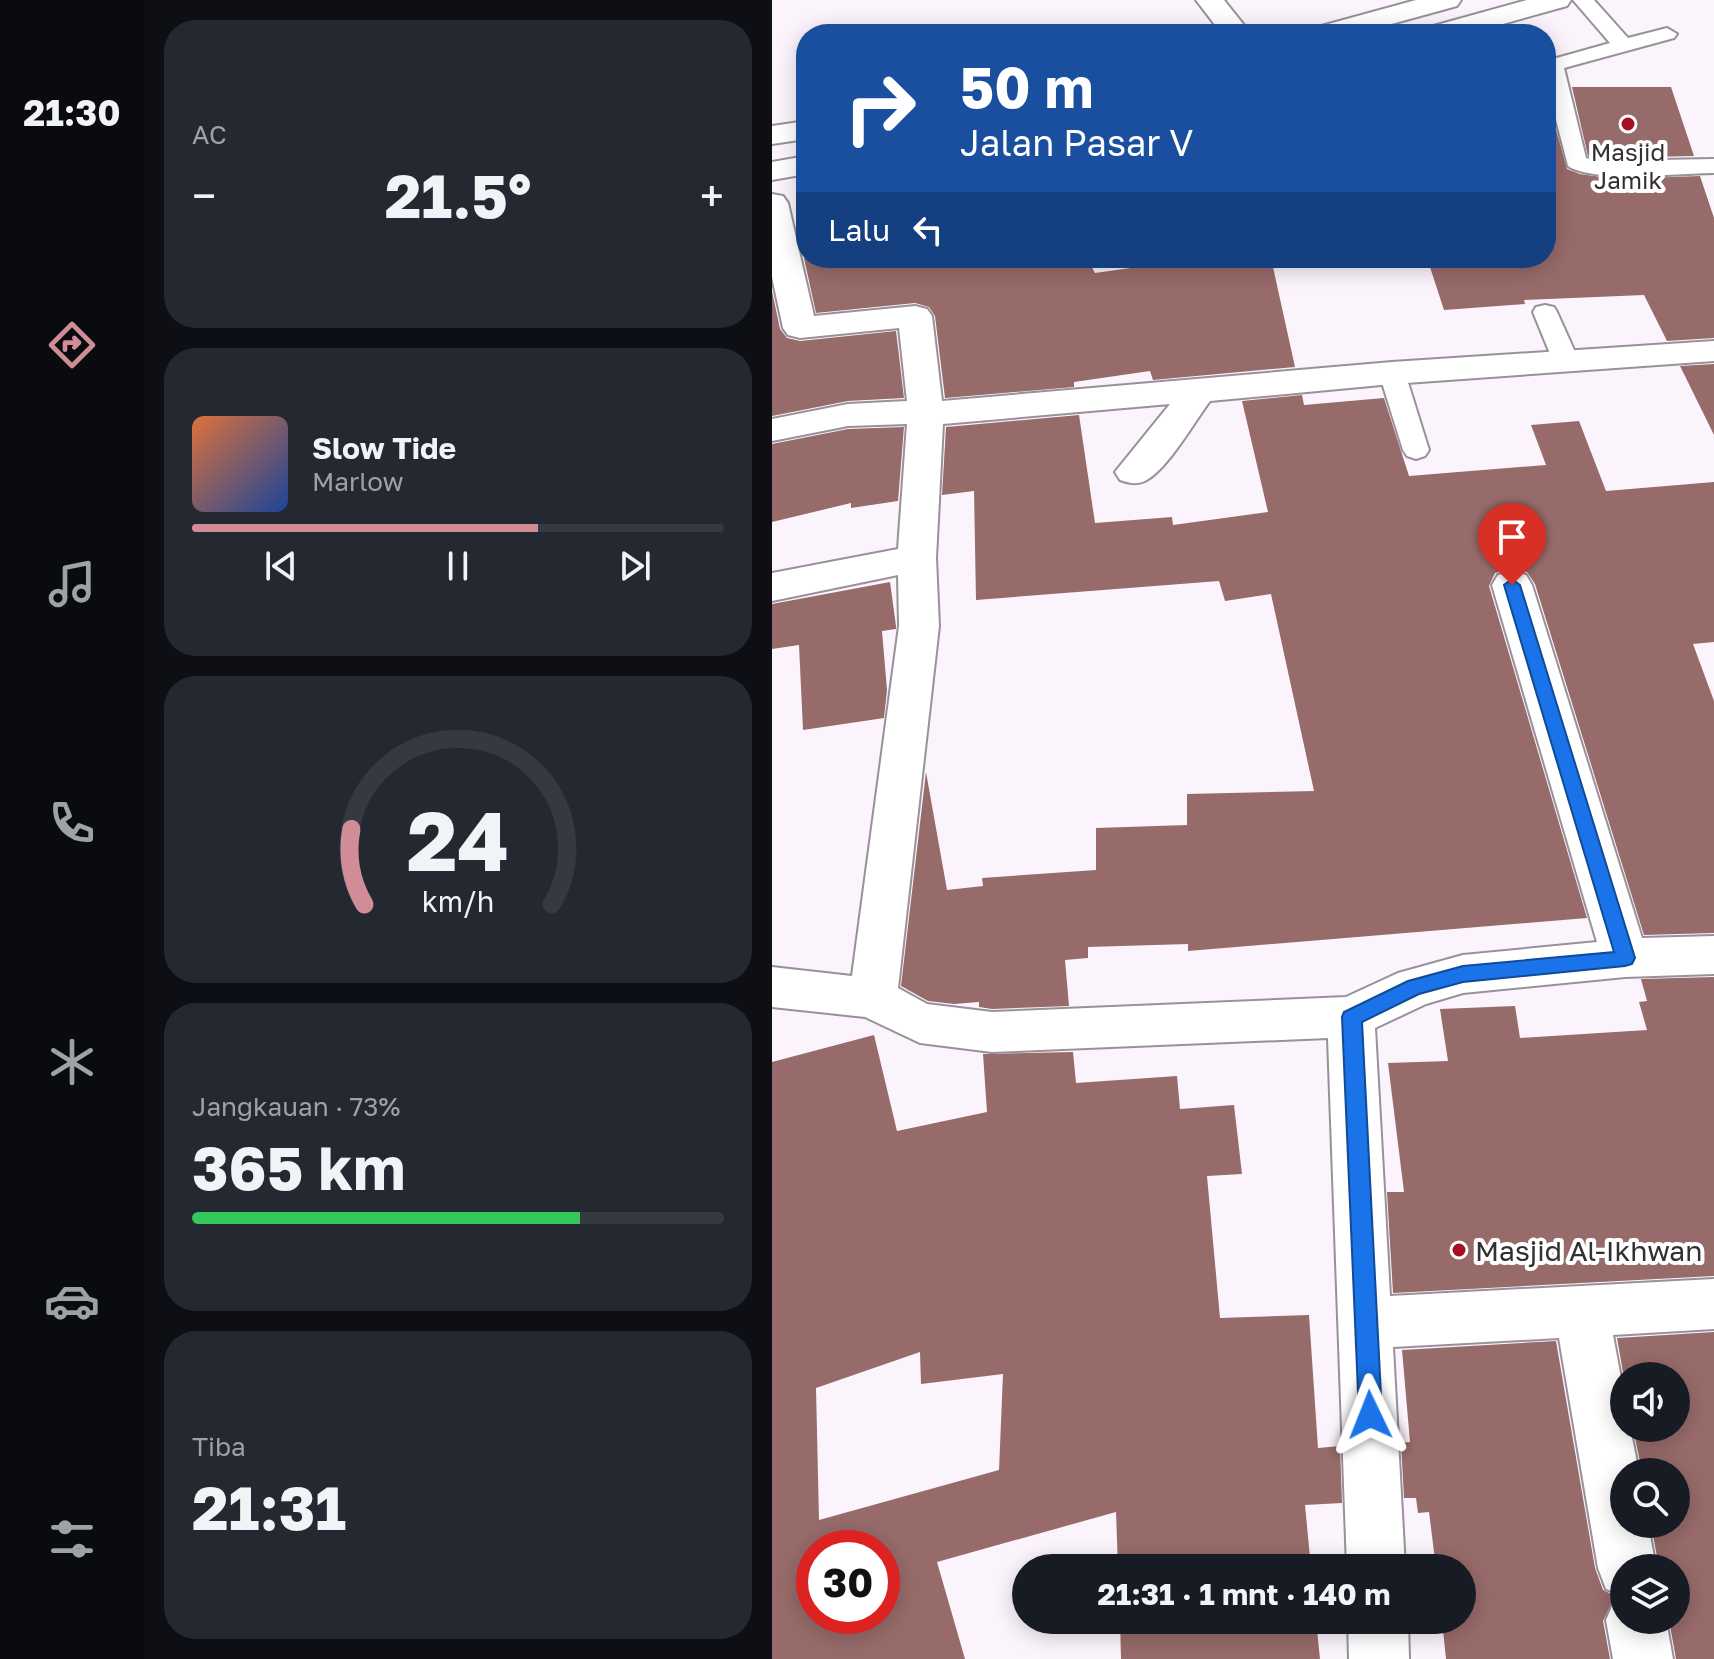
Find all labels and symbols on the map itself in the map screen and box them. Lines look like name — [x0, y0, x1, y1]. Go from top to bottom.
marker: Masjid Jamik — [1619, 115, 1637, 133]
place label: Masjid Jamik — [1591, 137, 1665, 194]
pin — [1478, 503, 1546, 585]
place label: Masjid Al-Ikhwan — [1475, 1234, 1702, 1267]
marker: Masjid Al-Ikhwan — [1450, 1241, 1468, 1259]
position arrow — [1328, 1373, 1412, 1457]
speed limit sign: 30 — [796, 1530, 900, 1634]

